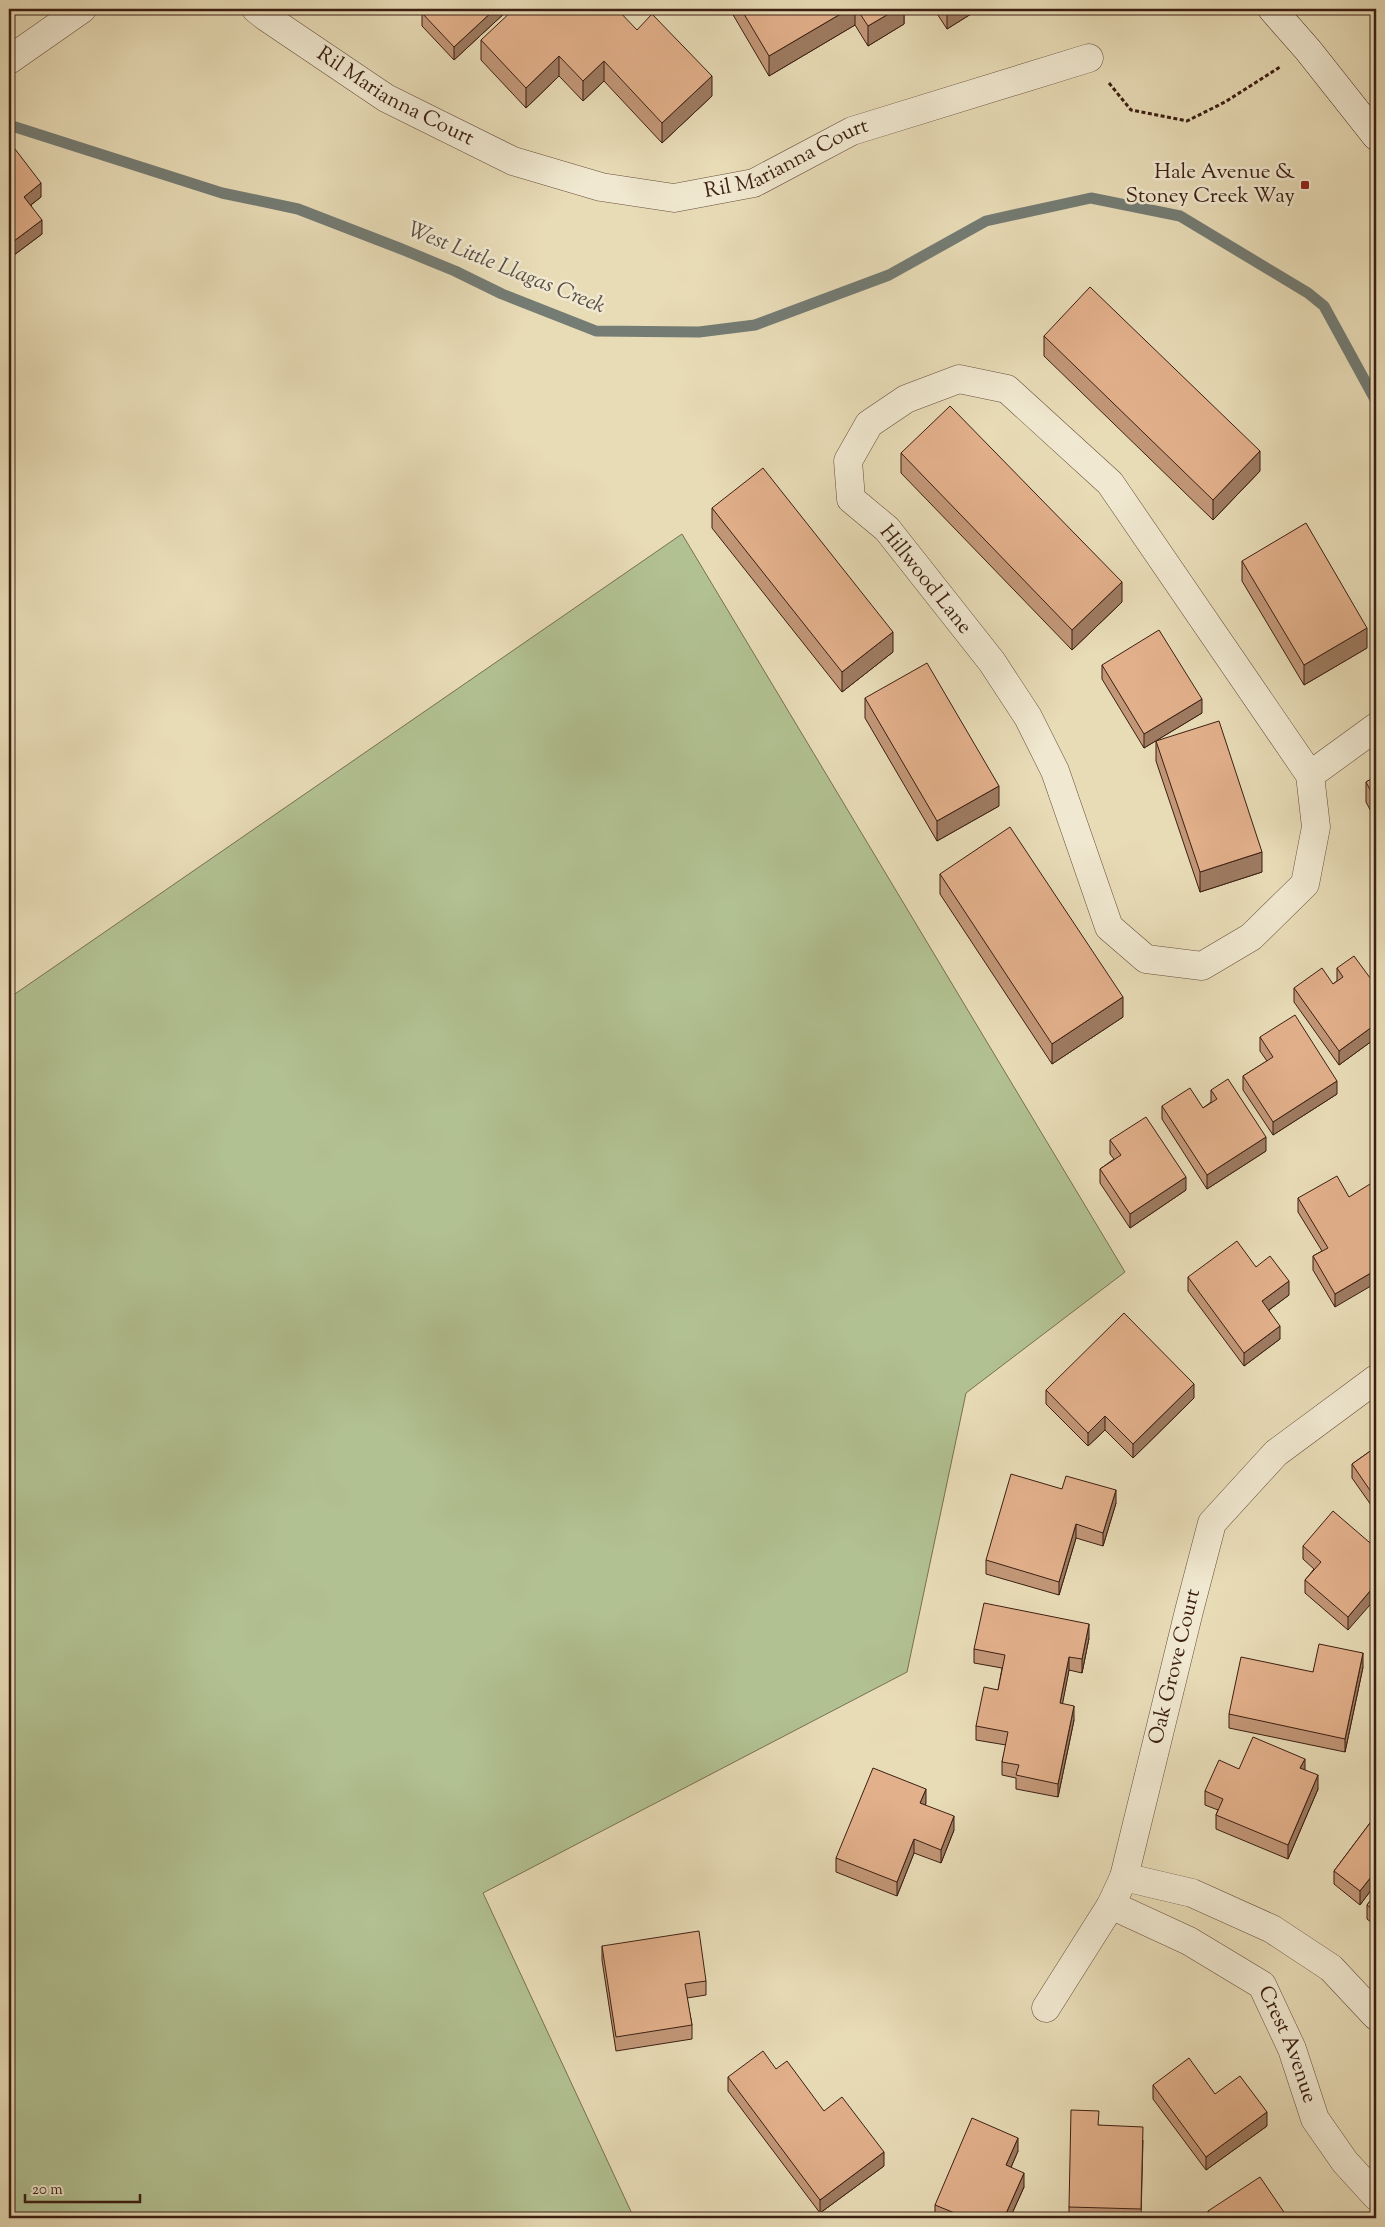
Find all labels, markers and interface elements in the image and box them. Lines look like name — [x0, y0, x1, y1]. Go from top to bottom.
street label: Ril Marianna Court — [310, 40, 479, 154]
street label: Ril Marianna Court — [702, 112, 872, 207]
place label: Hale Avenue & Stoney Creek Way — [1125, 158, 1296, 212]
marker: Hale Avenue & Stoney Creek Way — [1299, 179, 1311, 191]
water label: West Little Llagas Creek — [402, 215, 610, 323]
street label: Hillwood Lane — [872, 519, 978, 641]
street label: Oak Grove Court — [1142, 1586, 1209, 1748]
street label: Crest Avenue — [1250, 1981, 1324, 2107]
scale bar — [25, 2172, 140, 2204]
text: 20 m — [32, 2180, 63, 2201]

